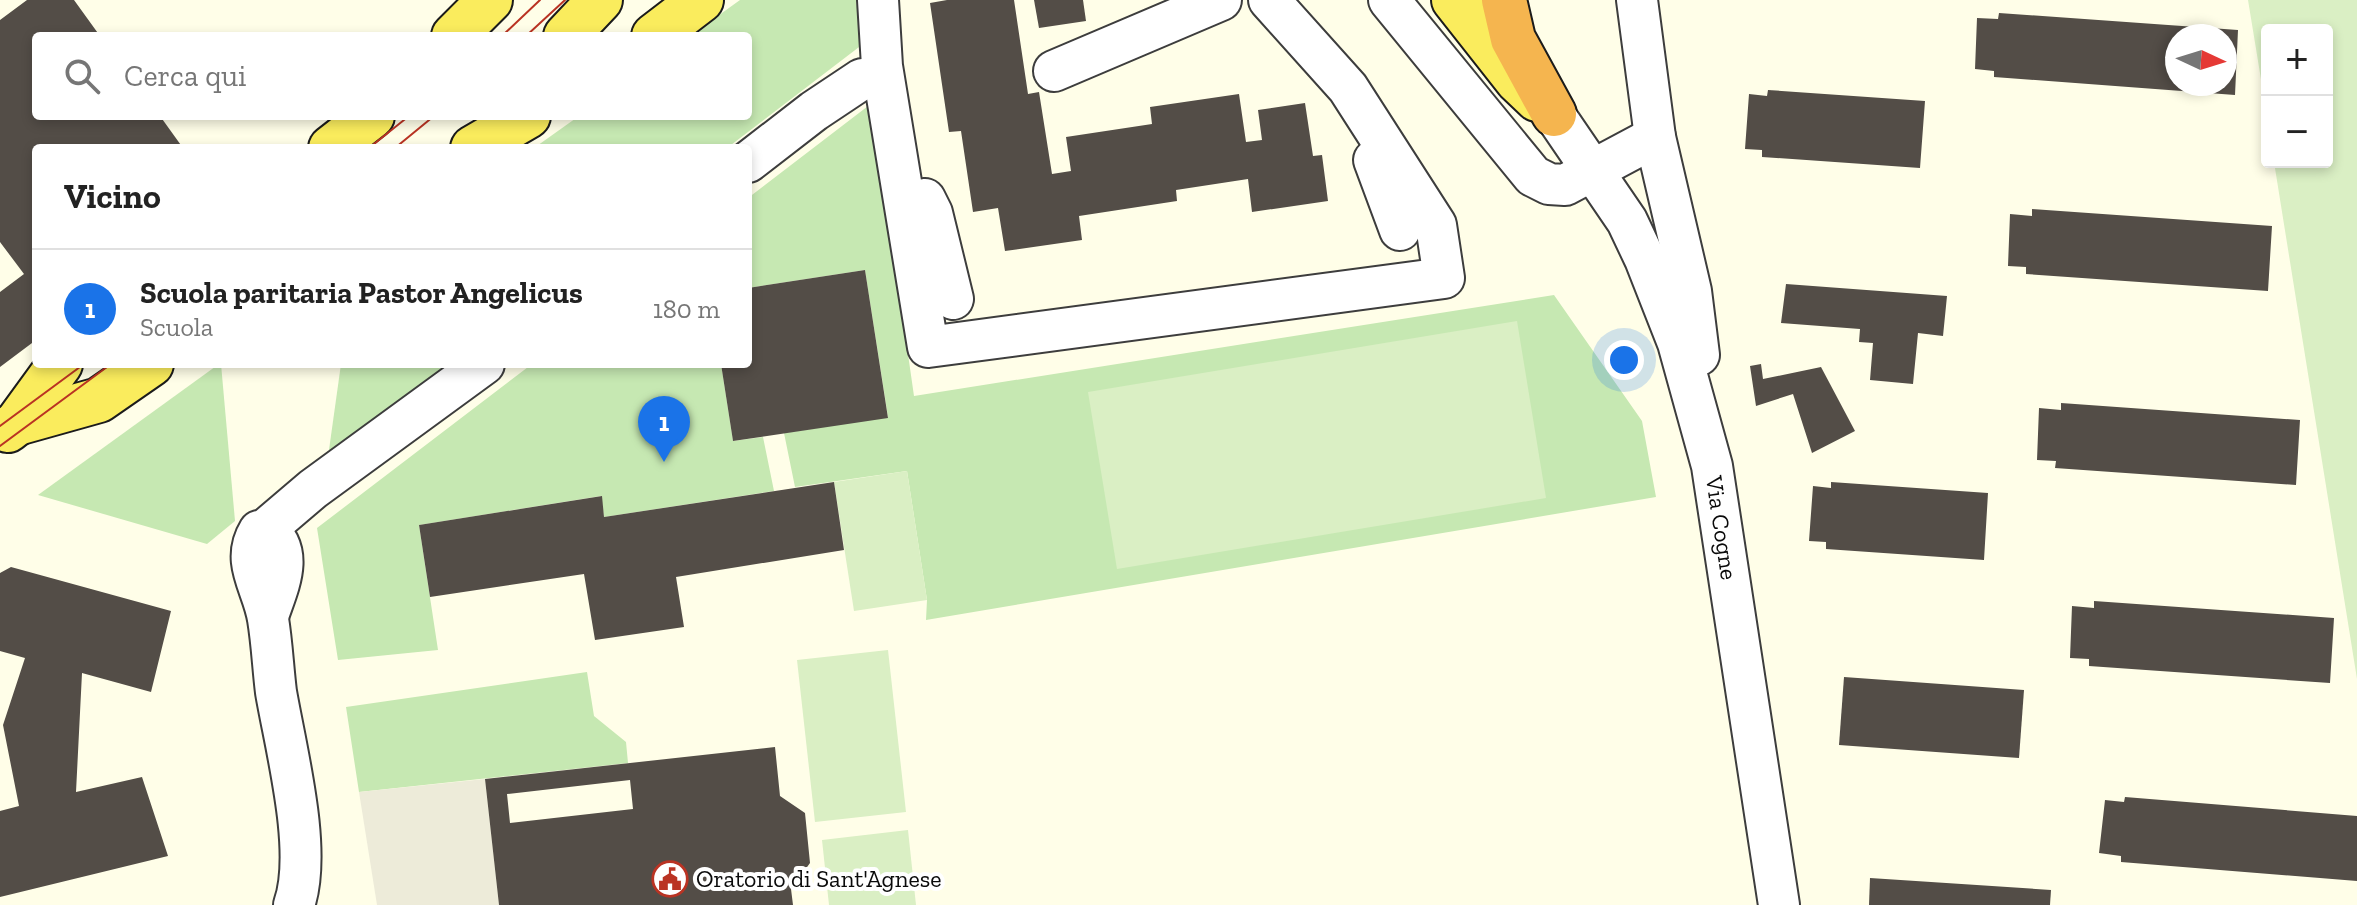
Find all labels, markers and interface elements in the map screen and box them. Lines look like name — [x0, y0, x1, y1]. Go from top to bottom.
north arrow — [2165, 24, 2237, 96]
map controls — [2261, 24, 2333, 168]
button: + — [2261, 24, 2333, 96]
search box — [32, 32, 752, 120]
icon: search — [60, 54, 104, 98]
text: Cerca qui — [124, 58, 247, 94]
button: − — [2261, 96, 2333, 168]
text: Vicino — [64, 176, 161, 217]
text: Scuola paritaria Pastor Angelicus — [140, 275, 583, 311]
text: 1 — [85, 293, 95, 325]
text: 180 m — [653, 293, 720, 325]
text: Scuola — [140, 311, 213, 343]
your location — [1604, 340, 1644, 380]
pin: 1 — [638, 396, 690, 462]
street label: Via Cogne — [1700, 473, 1744, 582]
public building icon: Oratorio di Sant'Agnese — [651, 860, 689, 898]
place label: Oratorio di Sant'Agnese — [696, 864, 942, 893]

